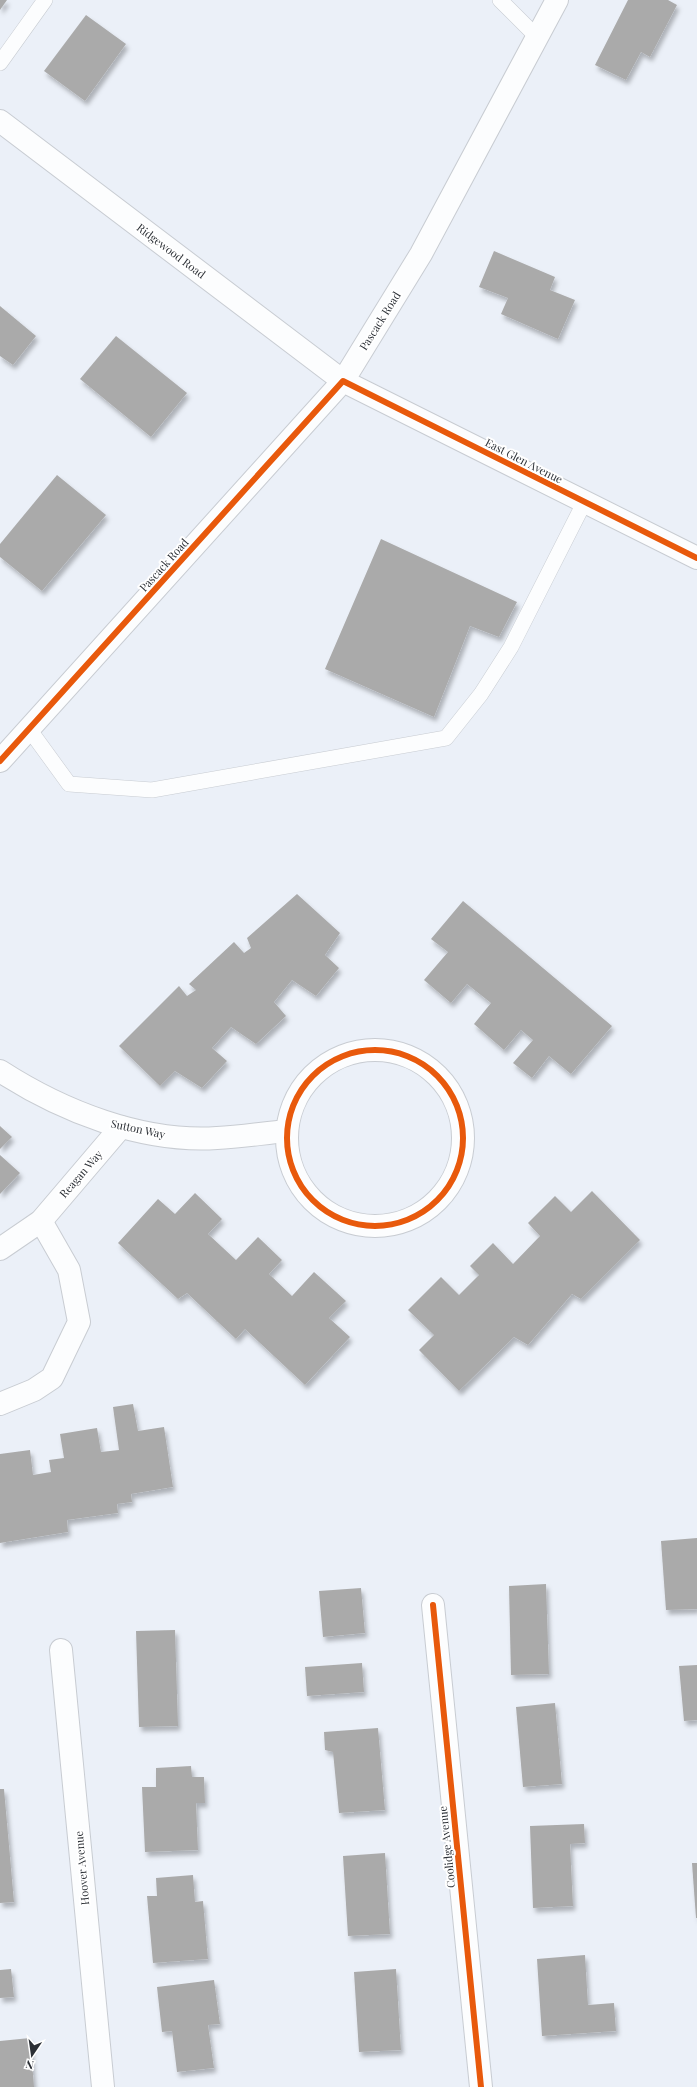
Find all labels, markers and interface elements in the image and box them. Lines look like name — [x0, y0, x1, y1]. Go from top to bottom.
street label: Ridgewood Road — [134, 220, 209, 282]
street label: Pascack Road — [356, 288, 404, 353]
street label: East Glen Avenue — [483, 435, 566, 487]
street label: Pascack Road — [136, 534, 192, 594]
street label: Sutton Way — [110, 1115, 167, 1142]
street label: Reagan Way — [56, 1146, 106, 1201]
street label: Coolidge Avenue — [435, 1805, 458, 1889]
street label: Hoover Avenue — [71, 1830, 92, 1906]
north arrow — [12, 2035, 52, 2075]
text: N — [24, 2057, 35, 2073]

